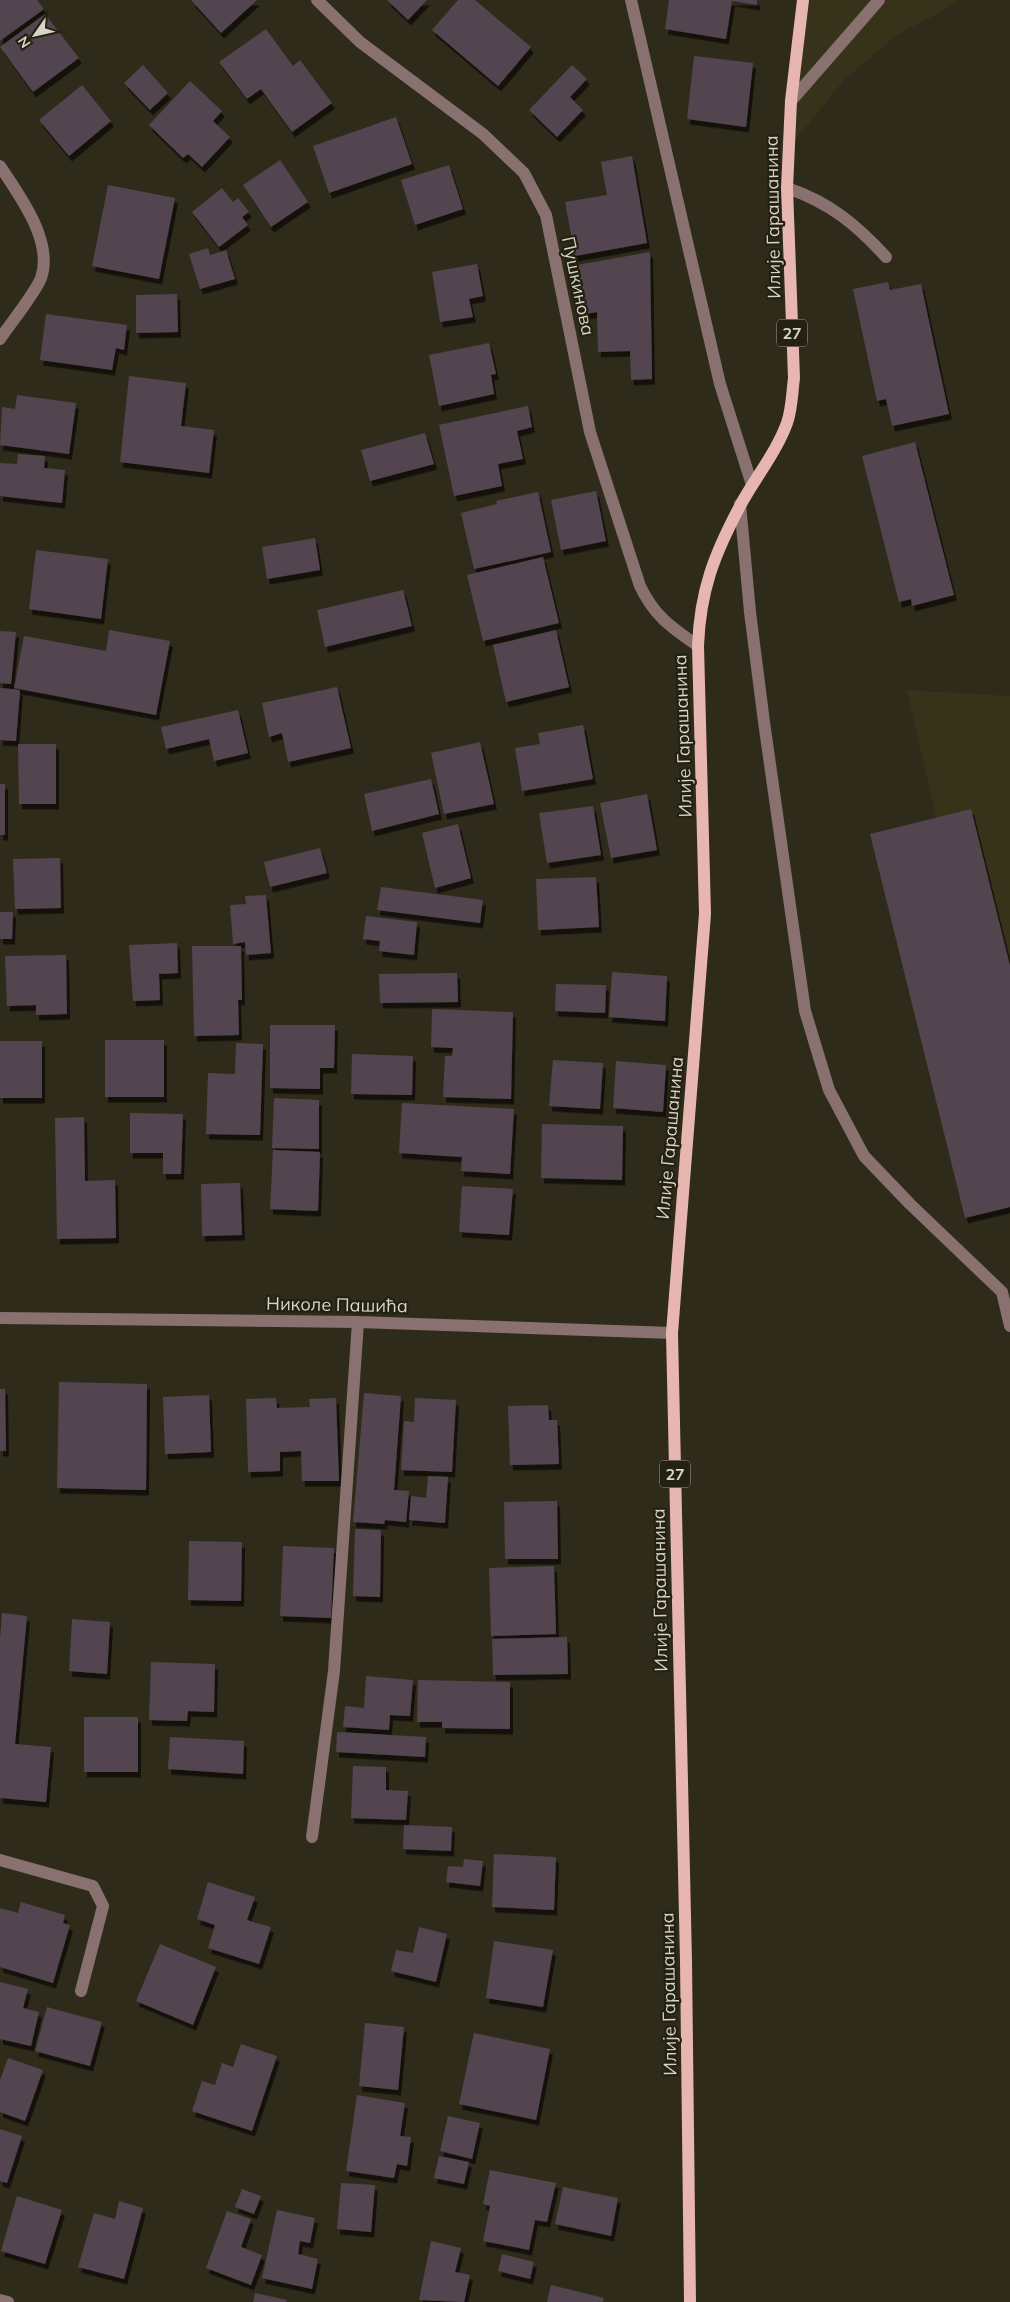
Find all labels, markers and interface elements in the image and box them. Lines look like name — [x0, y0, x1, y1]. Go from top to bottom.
north arrow — [10, 10, 60, 60]
text: N — [14, 33, 35, 52]
street label: Илије Гарашанина — [760, 135, 785, 299]
street label: Пушкинова — [557, 234, 600, 338]
road number: 27 — [777, 319, 807, 346]
street label: Илије Гарашанина — [668, 654, 697, 818]
street label: Илије Гарашанина — [651, 1056, 688, 1220]
street label: Николе Пашића — [266, 1292, 408, 1317]
road number: 27 — [660, 1460, 690, 1488]
street label: Илије Гарашанина — [647, 1508, 672, 1672]
street label: Илије Гарашанина — [656, 1912, 681, 2076]

